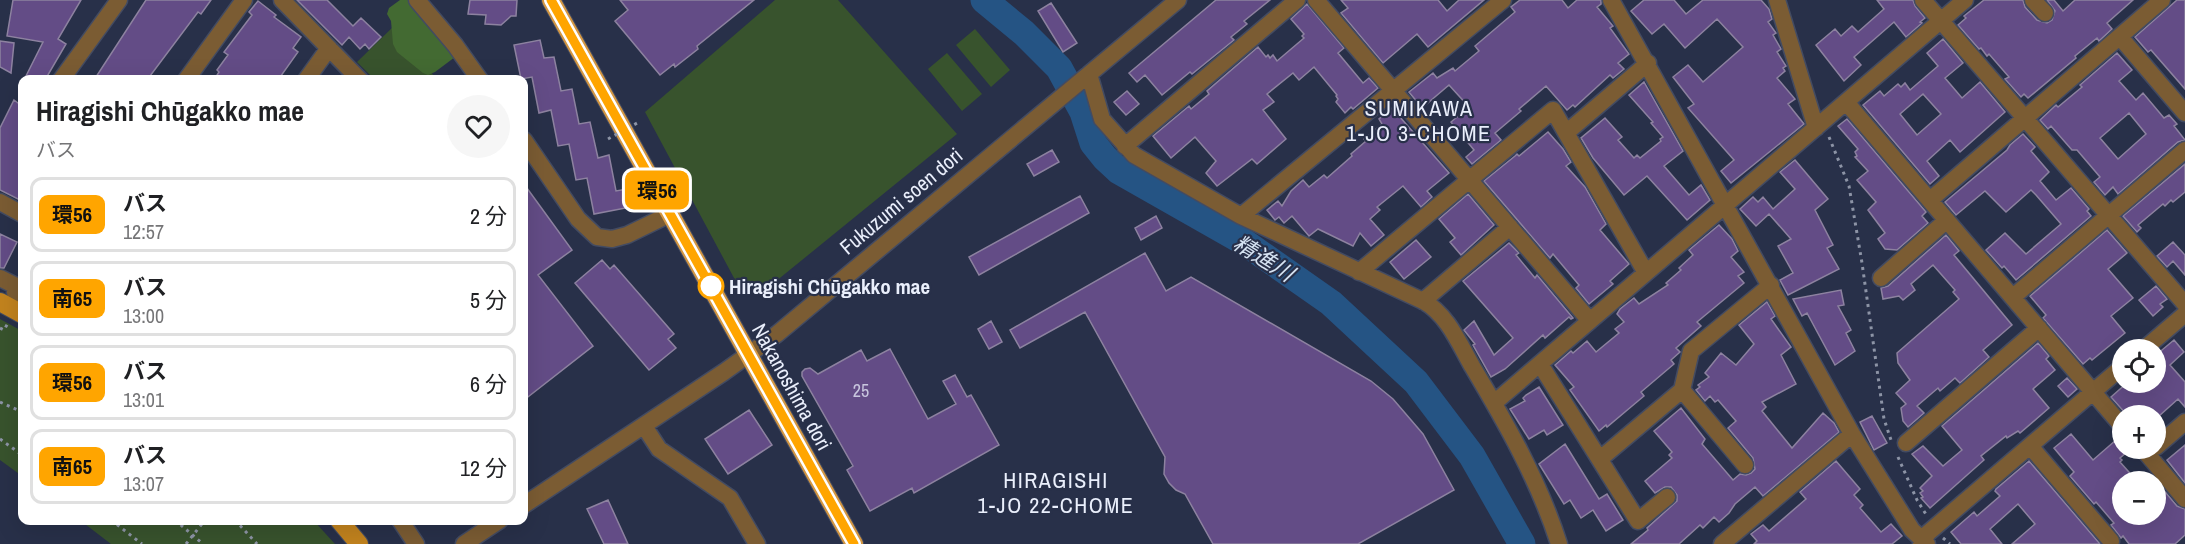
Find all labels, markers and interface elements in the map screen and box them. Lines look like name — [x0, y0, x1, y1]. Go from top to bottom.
text: Hiragishi Chūgakko mae — [36, 92, 304, 130]
district label: SUMIKAWA 1-JO 3-CHOME — [1346, 93, 1492, 148]
button: heart — [447, 95, 510, 158]
text: バス — [36, 136, 76, 163]
street label: Fukuzumi soen dori — [833, 141, 969, 261]
line badge: 環56 — [622, 170, 692, 210]
text: 環56 — [637, 176, 677, 205]
text: バス — [123, 188, 167, 218]
text: 環56 — [52, 200, 92, 229]
text: 2 分 — [470, 201, 507, 231]
text: 12:57 — [123, 218, 164, 245]
water label: 精進川 — [1228, 228, 1302, 289]
text: バス — [123, 272, 167, 302]
place label: Hiragishi Chūgakko mae — [729, 272, 930, 301]
marker: Hiragishi Chūgakko mae — [698, 273, 724, 299]
text: 南65 — [52, 284, 92, 313]
text: 5 分 — [470, 285, 507, 315]
text: 13:00 — [123, 302, 164, 329]
street label: Nakanoshima dori — [745, 318, 839, 456]
map controls — [2112, 339, 2166, 525]
button: locate — [2112, 339, 2166, 393]
text: バス — [123, 356, 167, 386]
text: 環56 — [52, 368, 92, 397]
text: 6 分 — [470, 369, 507, 399]
house number: 25 — [853, 378, 869, 403]
text: 13:01 — [123, 386, 164, 413]
button: + — [2112, 405, 2166, 459]
text: バス — [123, 440, 167, 470]
text: 南65 — [52, 452, 92, 481]
text: 12 分 — [460, 453, 507, 483]
district label: HIRAGISHI 1-JO 22-CHOME — [978, 465, 1134, 520]
text: 13:07 — [123, 470, 164, 497]
button: − — [2112, 471, 2166, 525]

